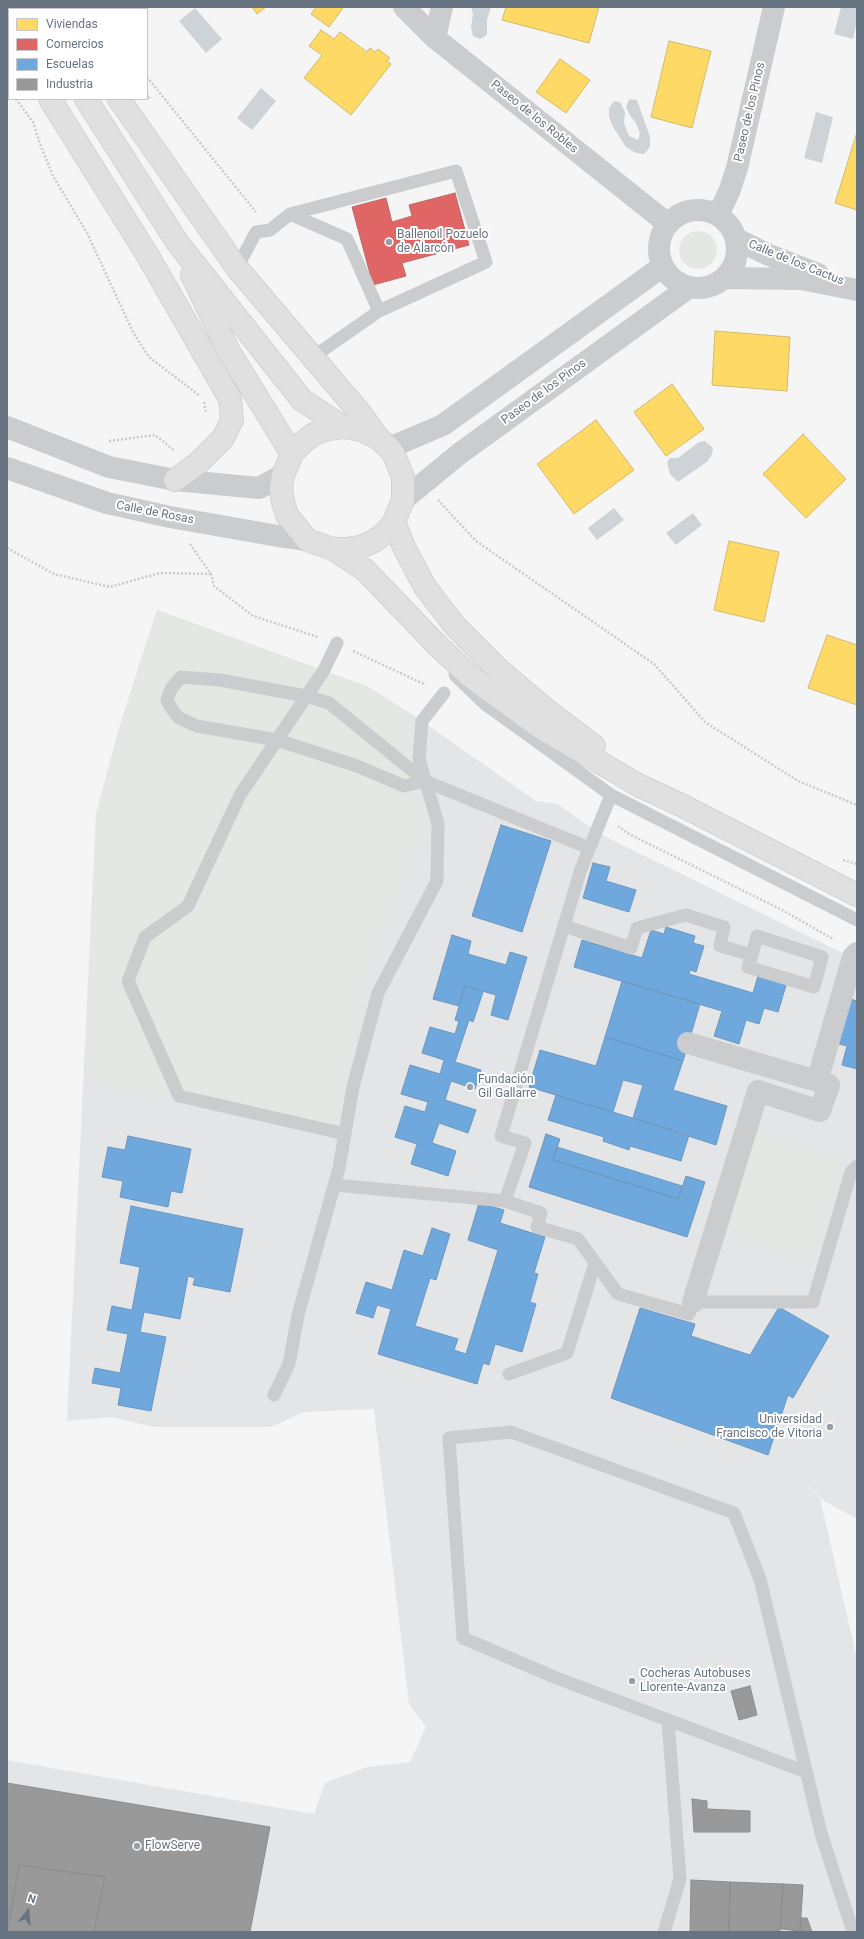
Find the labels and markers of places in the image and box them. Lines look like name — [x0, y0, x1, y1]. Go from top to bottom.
place label: Ballenoil Pozuelo de Alarcón — [397, 228, 488, 256]
marker: Ballenoil Pozuelo de Alarcón — [384, 237, 394, 247]
place label: Fundación Gil Gallarre — [478, 1073, 536, 1101]
marker: Fundación Gil Gallarre — [465, 1082, 475, 1092]
place label: Universidad Francisco de Vitoria — [716, 1413, 822, 1441]
marker: Universidad Francisco de Vitoria — [825, 1422, 835, 1432]
place label: Cocheras Autobuses Llorente-Avanza — [640, 1667, 751, 1695]
marker: Cocheras Autobuses Llorente-Avanza — [627, 1676, 637, 1686]
place label: FlowServe — [145, 1839, 200, 1853]
marker: FlowServe — [132, 1841, 142, 1851]

